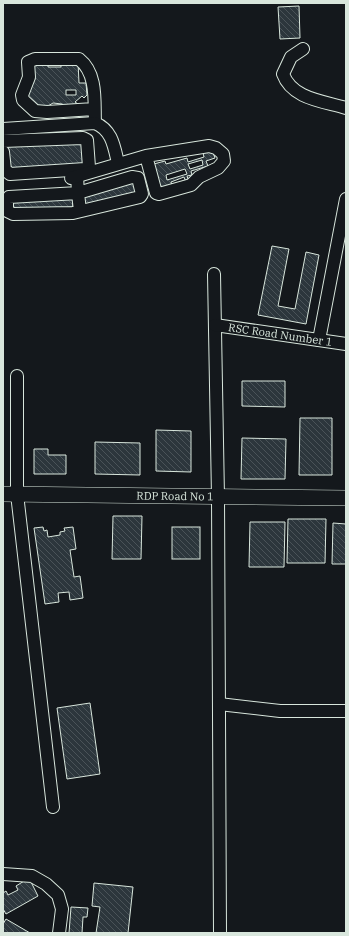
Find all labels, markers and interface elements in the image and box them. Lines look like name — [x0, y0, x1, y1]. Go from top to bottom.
street label: RSC Road Number 1 — [227, 320, 333, 349]
street label: RDP Road No 1 — [136, 489, 214, 503]

